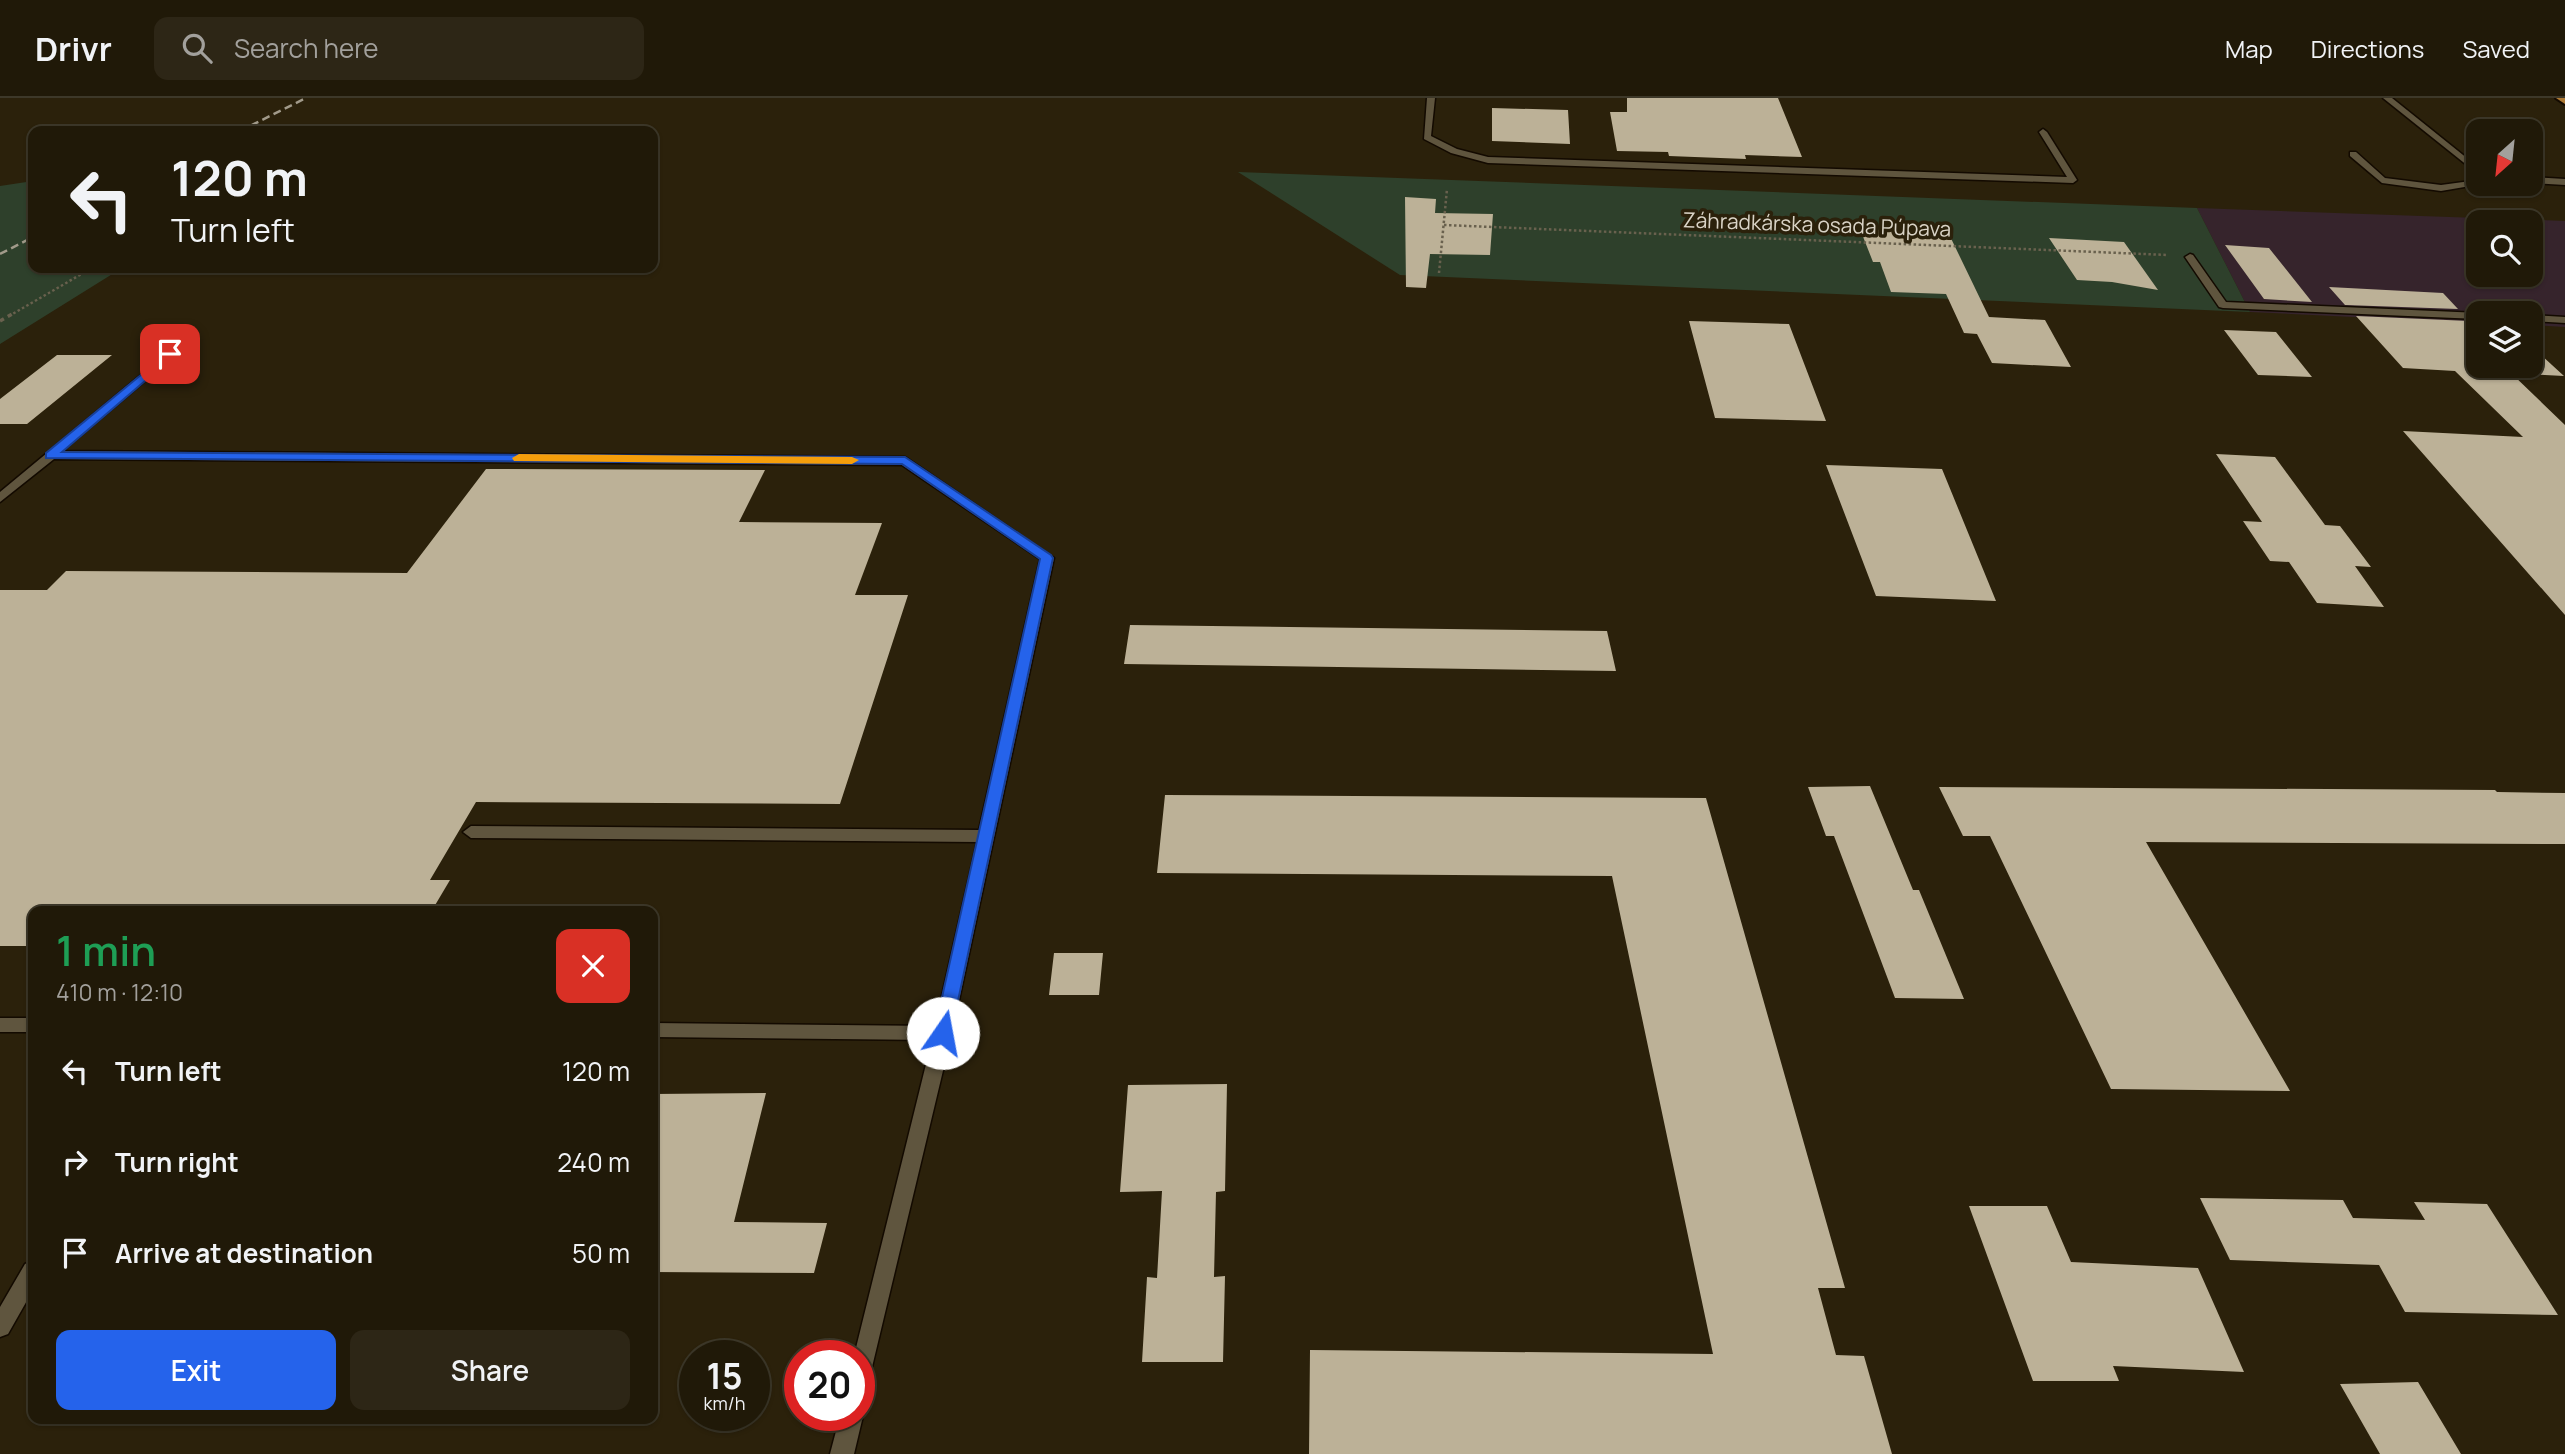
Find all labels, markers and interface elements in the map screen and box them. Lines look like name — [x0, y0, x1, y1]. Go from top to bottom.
search box — [154, 17, 644, 80]
text: Drivr — [35, 26, 112, 71]
icon: search — [178, 29, 216, 67]
text: Search here — [234, 30, 378, 66]
text: Map — [2225, 32, 2273, 65]
text: Directions — [2311, 32, 2424, 65]
text: Saved — [2462, 32, 2530, 65]
north arrow — [2466, 119, 2543, 196]
map controls — [2466, 119, 2543, 378]
text: 120 m — [171, 144, 308, 211]
icon: left — [56, 154, 147, 245]
street label: Záhradkárska osada Púpava — [1682, 205, 1952, 243]
text: Turn left — [171, 208, 295, 252]
button: search — [2466, 210, 2543, 287]
button: layers — [2466, 301, 2543, 378]
pin — [140, 324, 200, 384]
icon: arrive — [151, 335, 189, 373]
text: 1 min — [56, 921, 156, 979]
button: close — [556, 929, 630, 1003]
text: 410 m · 12:10 — [56, 976, 183, 1008]
position arrow — [906, 996, 980, 1070]
icon: left — [56, 1052, 94, 1090]
text: Turn left — [115, 1053, 222, 1089]
text: 120 m — [562, 1053, 630, 1089]
icon: right — [56, 1143, 94, 1181]
text: Turn right — [115, 1144, 239, 1180]
text: 240 m — [557, 1144, 630, 1180]
icon: arrive — [56, 1234, 94, 1272]
text: Arrive at destination — [115, 1235, 373, 1271]
text: 50 m — [572, 1235, 630, 1271]
button: Exit — [56, 1330, 336, 1410]
button: Share — [350, 1330, 630, 1410]
speed limit sign: 20 — [784, 1340, 875, 1431]
text: 15 — [707, 1352, 742, 1400]
text: km/h — [704, 1391, 745, 1415]

